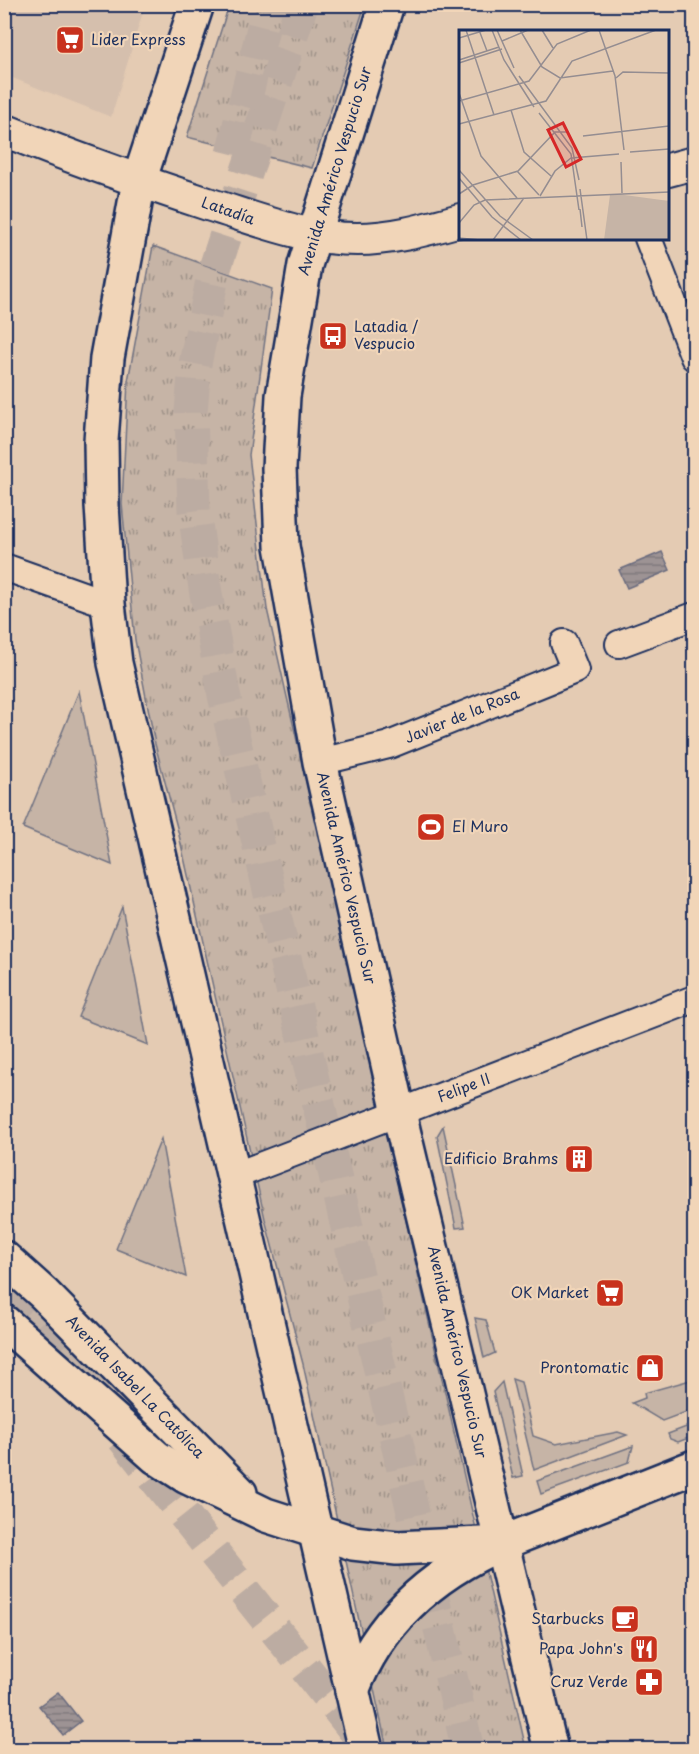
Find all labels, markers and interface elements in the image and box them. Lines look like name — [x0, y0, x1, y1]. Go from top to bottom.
supermarket icon: Lider Express — [54, 24, 86, 56]
place label: Lider Express — [91, 27, 185, 50]
inset map — [459, 30, 669, 240]
street label: Avenida Américo Vespucio Sur — [291, 63, 376, 278]
street label: Latadía — [199, 190, 259, 230]
place label: Latadia / Vespucio — [354, 314, 419, 354]
bus stop icon: Latadia / Vespucio — [317, 320, 349, 352]
street label: Javier de la Rosa — [401, 681, 523, 748]
street label: Avenida Américo Vespucio Sur — [312, 769, 383, 986]
sports icon: El Muro — [415, 811, 447, 843]
place label: El Muro — [452, 814, 508, 837]
street label: Felipe II — [434, 1066, 493, 1107]
building icon: Edificio Brahms — [563, 1143, 595, 1175]
place label: Edificio Brahms — [444, 1146, 558, 1169]
street label: Avenida Américo Vespucio Sur — [423, 1243, 494, 1460]
supermarket icon: OK Market — [594, 1277, 626, 1309]
place label: OK Market — [511, 1280, 589, 1303]
street label: Avenida Isabel La Católica — [61, 1309, 211, 1463]
shop icon: Prontomatic — [634, 1352, 666, 1384]
place label: Prontomatic — [540, 1355, 629, 1378]
cafe icon: Starbucks — [609, 1603, 641, 1635]
place label: Starbucks — [531, 1606, 604, 1629]
restaurant icon: Papa John's — [628, 1633, 660, 1665]
place label: Papa John's — [539, 1636, 623, 1659]
pharmacy icon: Cruz Verde — [633, 1666, 665, 1698]
place label: Cruz Verde — [550, 1669, 628, 1692]

